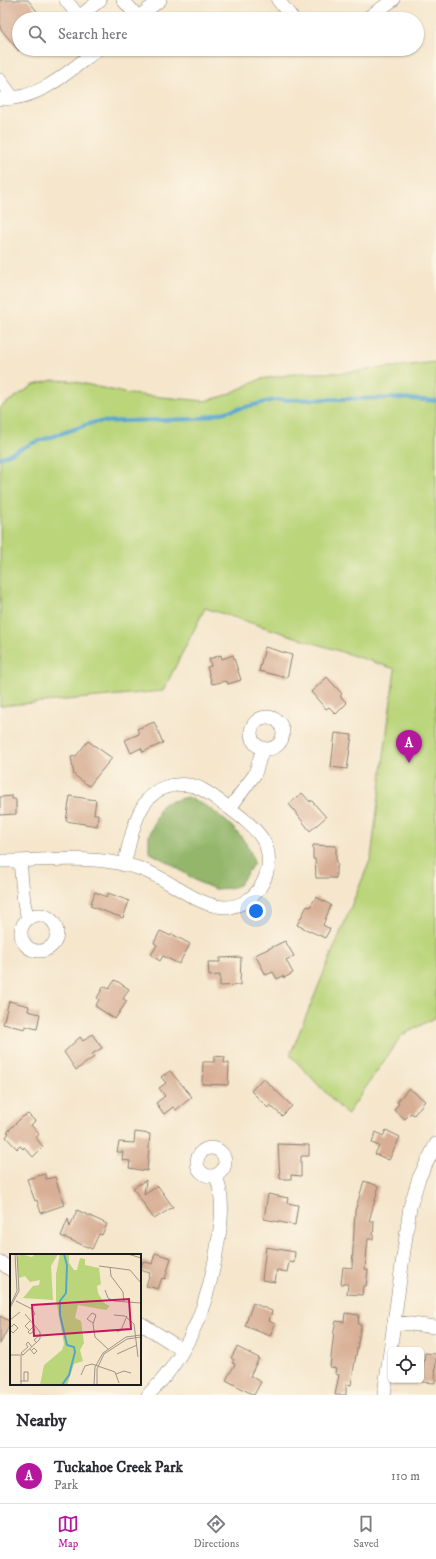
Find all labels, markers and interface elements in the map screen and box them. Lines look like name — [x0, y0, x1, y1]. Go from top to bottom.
search box — [12, 12, 424, 56]
icon: search — [26, 23, 48, 45]
text: Search here — [58, 25, 127, 44]
pin: A — [396, 730, 422, 763]
your location — [246, 901, 266, 921]
inset map — [10, 1254, 141, 1385]
map controls — [388, 1347, 424, 1383]
button: locate — [388, 1347, 424, 1383]
text: Nearby — [16, 1410, 66, 1432]
text: Tuckahoe Creek Park — [54, 1458, 183, 1477]
text: A — [25, 1468, 33, 1484]
text: 110 m — [391, 1468, 420, 1484]
text: Park — [54, 1477, 78, 1493]
tab: Map — [57, 1513, 79, 1551]
tab: Directions — [194, 1513, 239, 1551]
tab: Saved — [354, 1513, 379, 1551]

